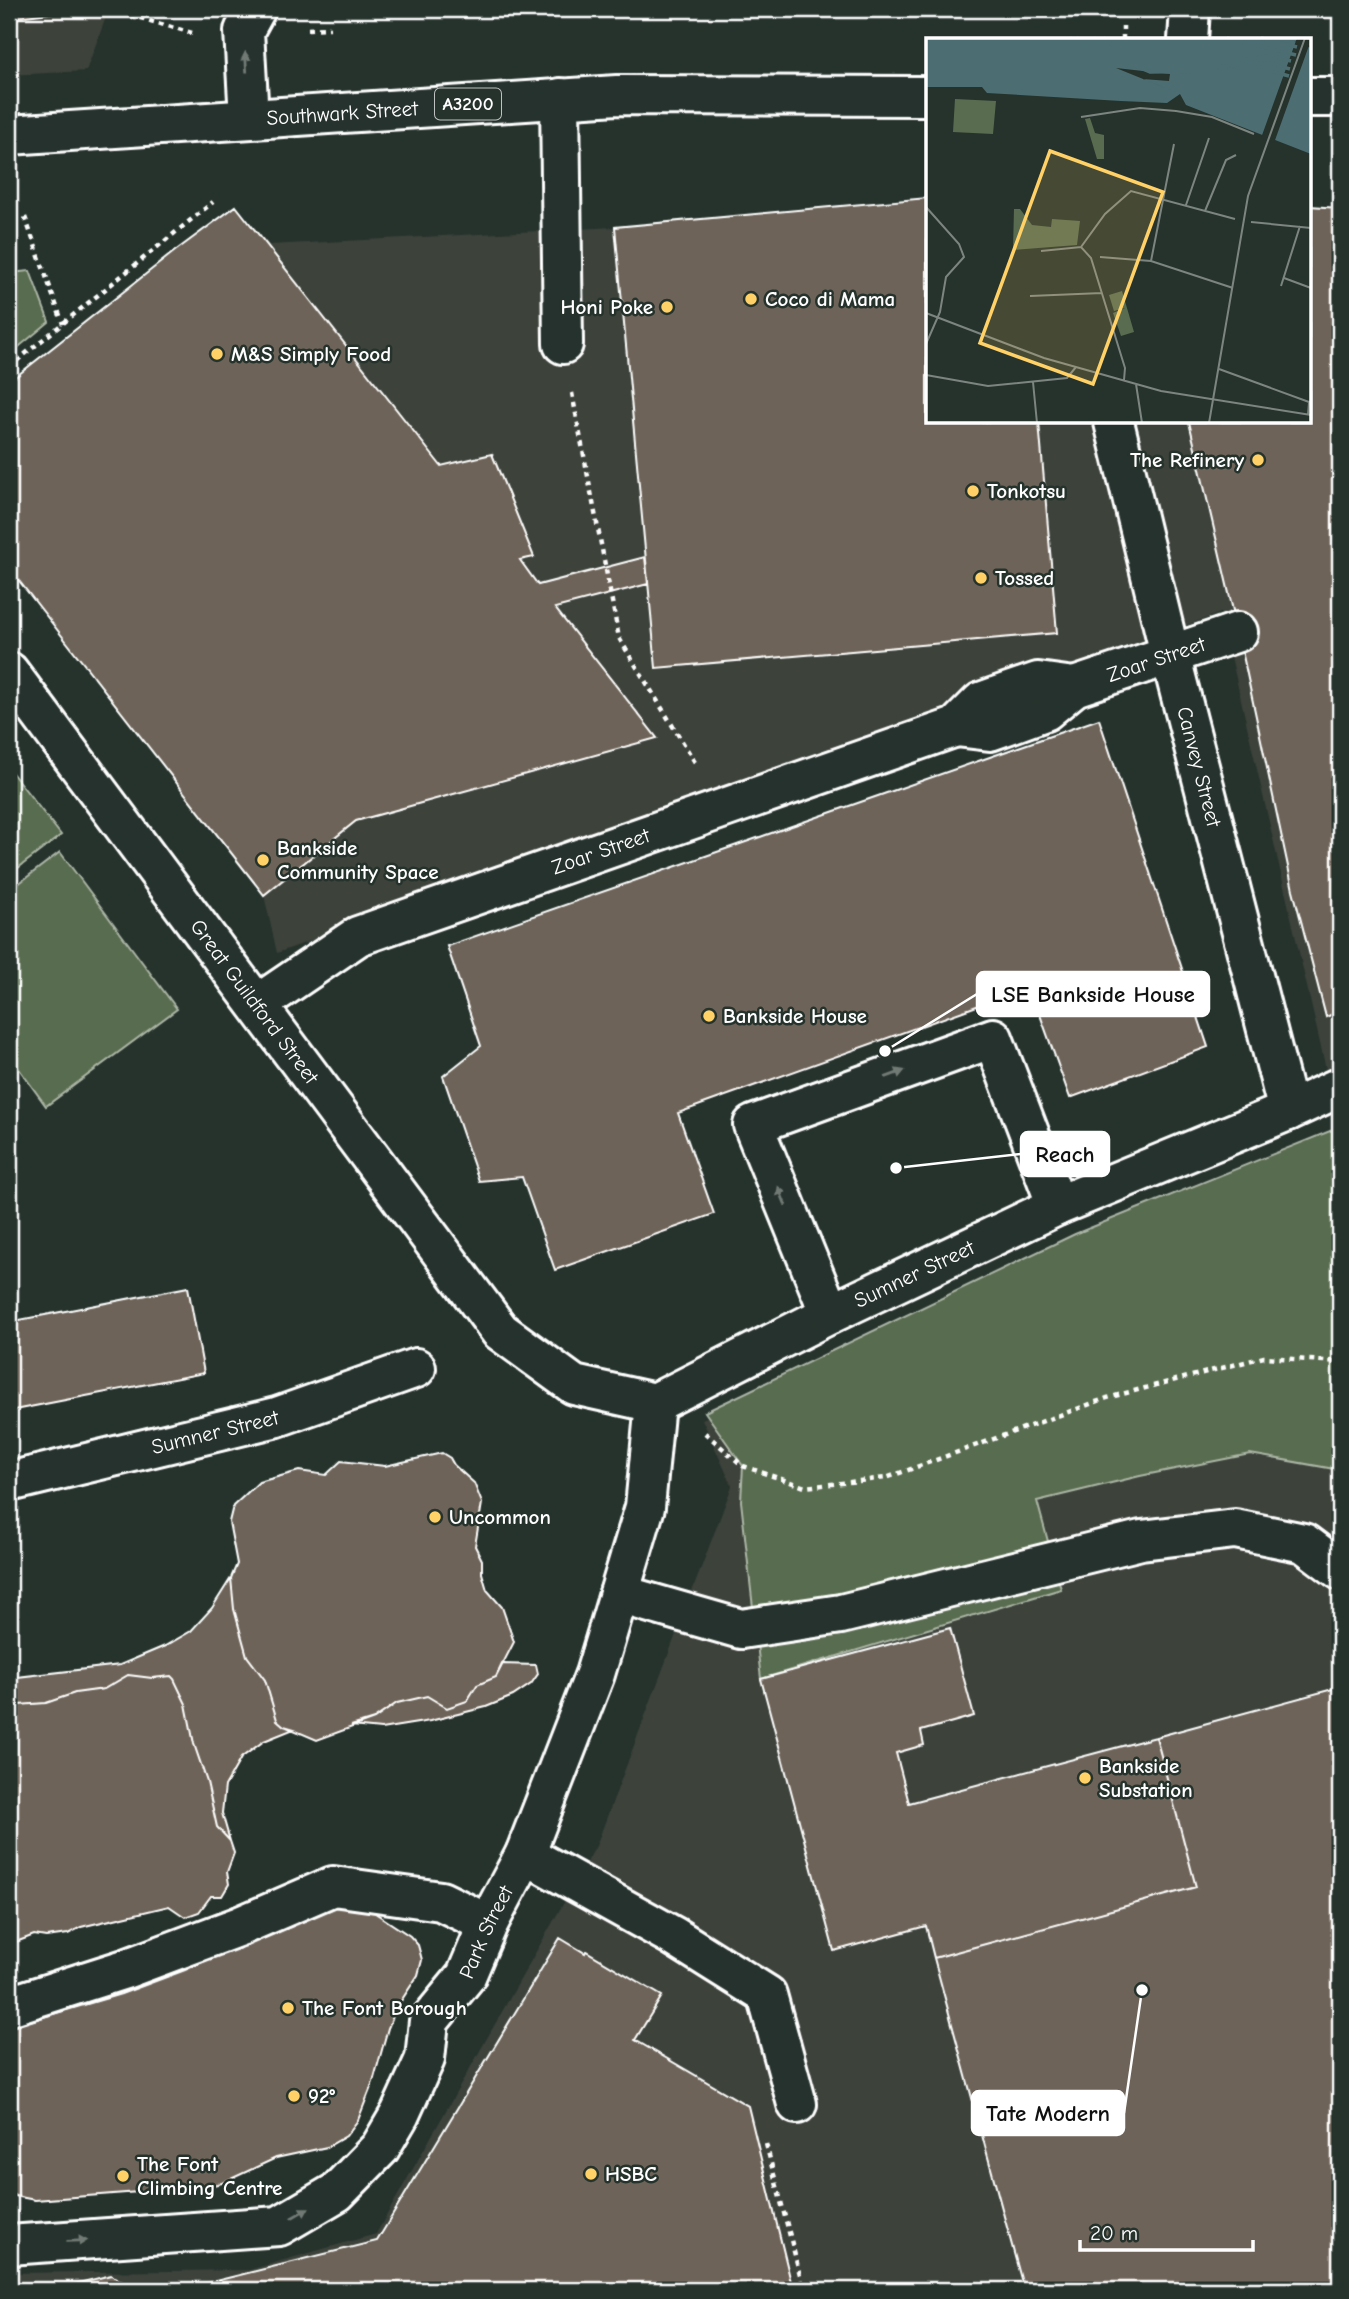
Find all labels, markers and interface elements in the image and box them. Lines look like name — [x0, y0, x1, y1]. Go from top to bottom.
inset map — [926, 38, 1310, 424]
one-way arrow — [240, 51, 251, 73]
road number: A3200 — [435, 88, 501, 120]
street label: Southwark Street — [266, 96, 420, 130]
place label: Coco di Mama — [765, 287, 895, 311]
marker: Coco di Mama — [743, 291, 759, 307]
place label: Honi Poke — [560, 295, 653, 319]
marker: Honi Poke — [659, 299, 675, 315]
place label: M&S Simply Food — [231, 342, 391, 366]
marker: M&S Simply Food — [209, 346, 225, 362]
place label: The Refinery — [1130, 448, 1244, 472]
marker: The Refinery — [1250, 452, 1266, 468]
place label: Tonkotsu — [987, 479, 1066, 503]
marker: Tonkotsu — [965, 483, 981, 499]
place label: Tossed — [995, 566, 1054, 590]
marker: Tossed — [973, 570, 989, 586]
street label: Zoar Street — [1104, 632, 1209, 687]
street label: Canvey Street — [1172, 704, 1226, 830]
street label: Zoar Street — [548, 823, 654, 879]
place label: Bankside Community Space — [277, 836, 439, 884]
marker: Bankside Community Space — [255, 852, 271, 868]
street label: Great Guildford Street — [186, 915, 324, 1089]
callout: LSE Bankside House — [977, 972, 1209, 1016]
text: LSE Bankside House — [991, 981, 1195, 1008]
place label: Bankside House — [723, 1004, 867, 1028]
marker: Bankside House — [701, 1008, 717, 1024]
one-way arrow — [885, 1068, 906, 1079]
callout: Reach — [1021, 1132, 1109, 1176]
text: Reach — [1035, 1141, 1095, 1168]
one-way arrow — [777, 1186, 788, 1207]
street label: Sumner Street — [850, 1235, 979, 1313]
street label: Sumner Street — [149, 1405, 282, 1459]
place label: Uncommon — [449, 1505, 551, 1529]
marker: Uncommon — [427, 1509, 443, 1525]
place label: Bankside Substation — [1099, 1754, 1193, 1802]
marker: Bankside Substation — [1077, 1770, 1093, 1786]
street label: Park Street — [454, 1881, 519, 1982]
place label: The Font Borough — [302, 1996, 467, 2020]
marker: The Font Borough — [280, 2000, 296, 2016]
place label: 92° — [308, 2084, 335, 2108]
marker: 92° — [286, 2088, 302, 2104]
callout: Tate Modern — [972, 2091, 1124, 2135]
text: Tate Modern — [986, 2100, 1110, 2127]
place label: The Font Climbing Centre — [137, 2152, 282, 2200]
place label: HSBC — [605, 2162, 657, 2186]
marker: HSBC — [583, 2166, 599, 2182]
marker: The Font Climbing Centre — [115, 2168, 131, 2184]
one-way arrow — [291, 2207, 310, 2219]
scale bar — [1080, 2208, 1253, 2252]
text: 20 m — [1090, 2221, 1138, 2245]
one-way arrow — [66, 2235, 88, 2246]

